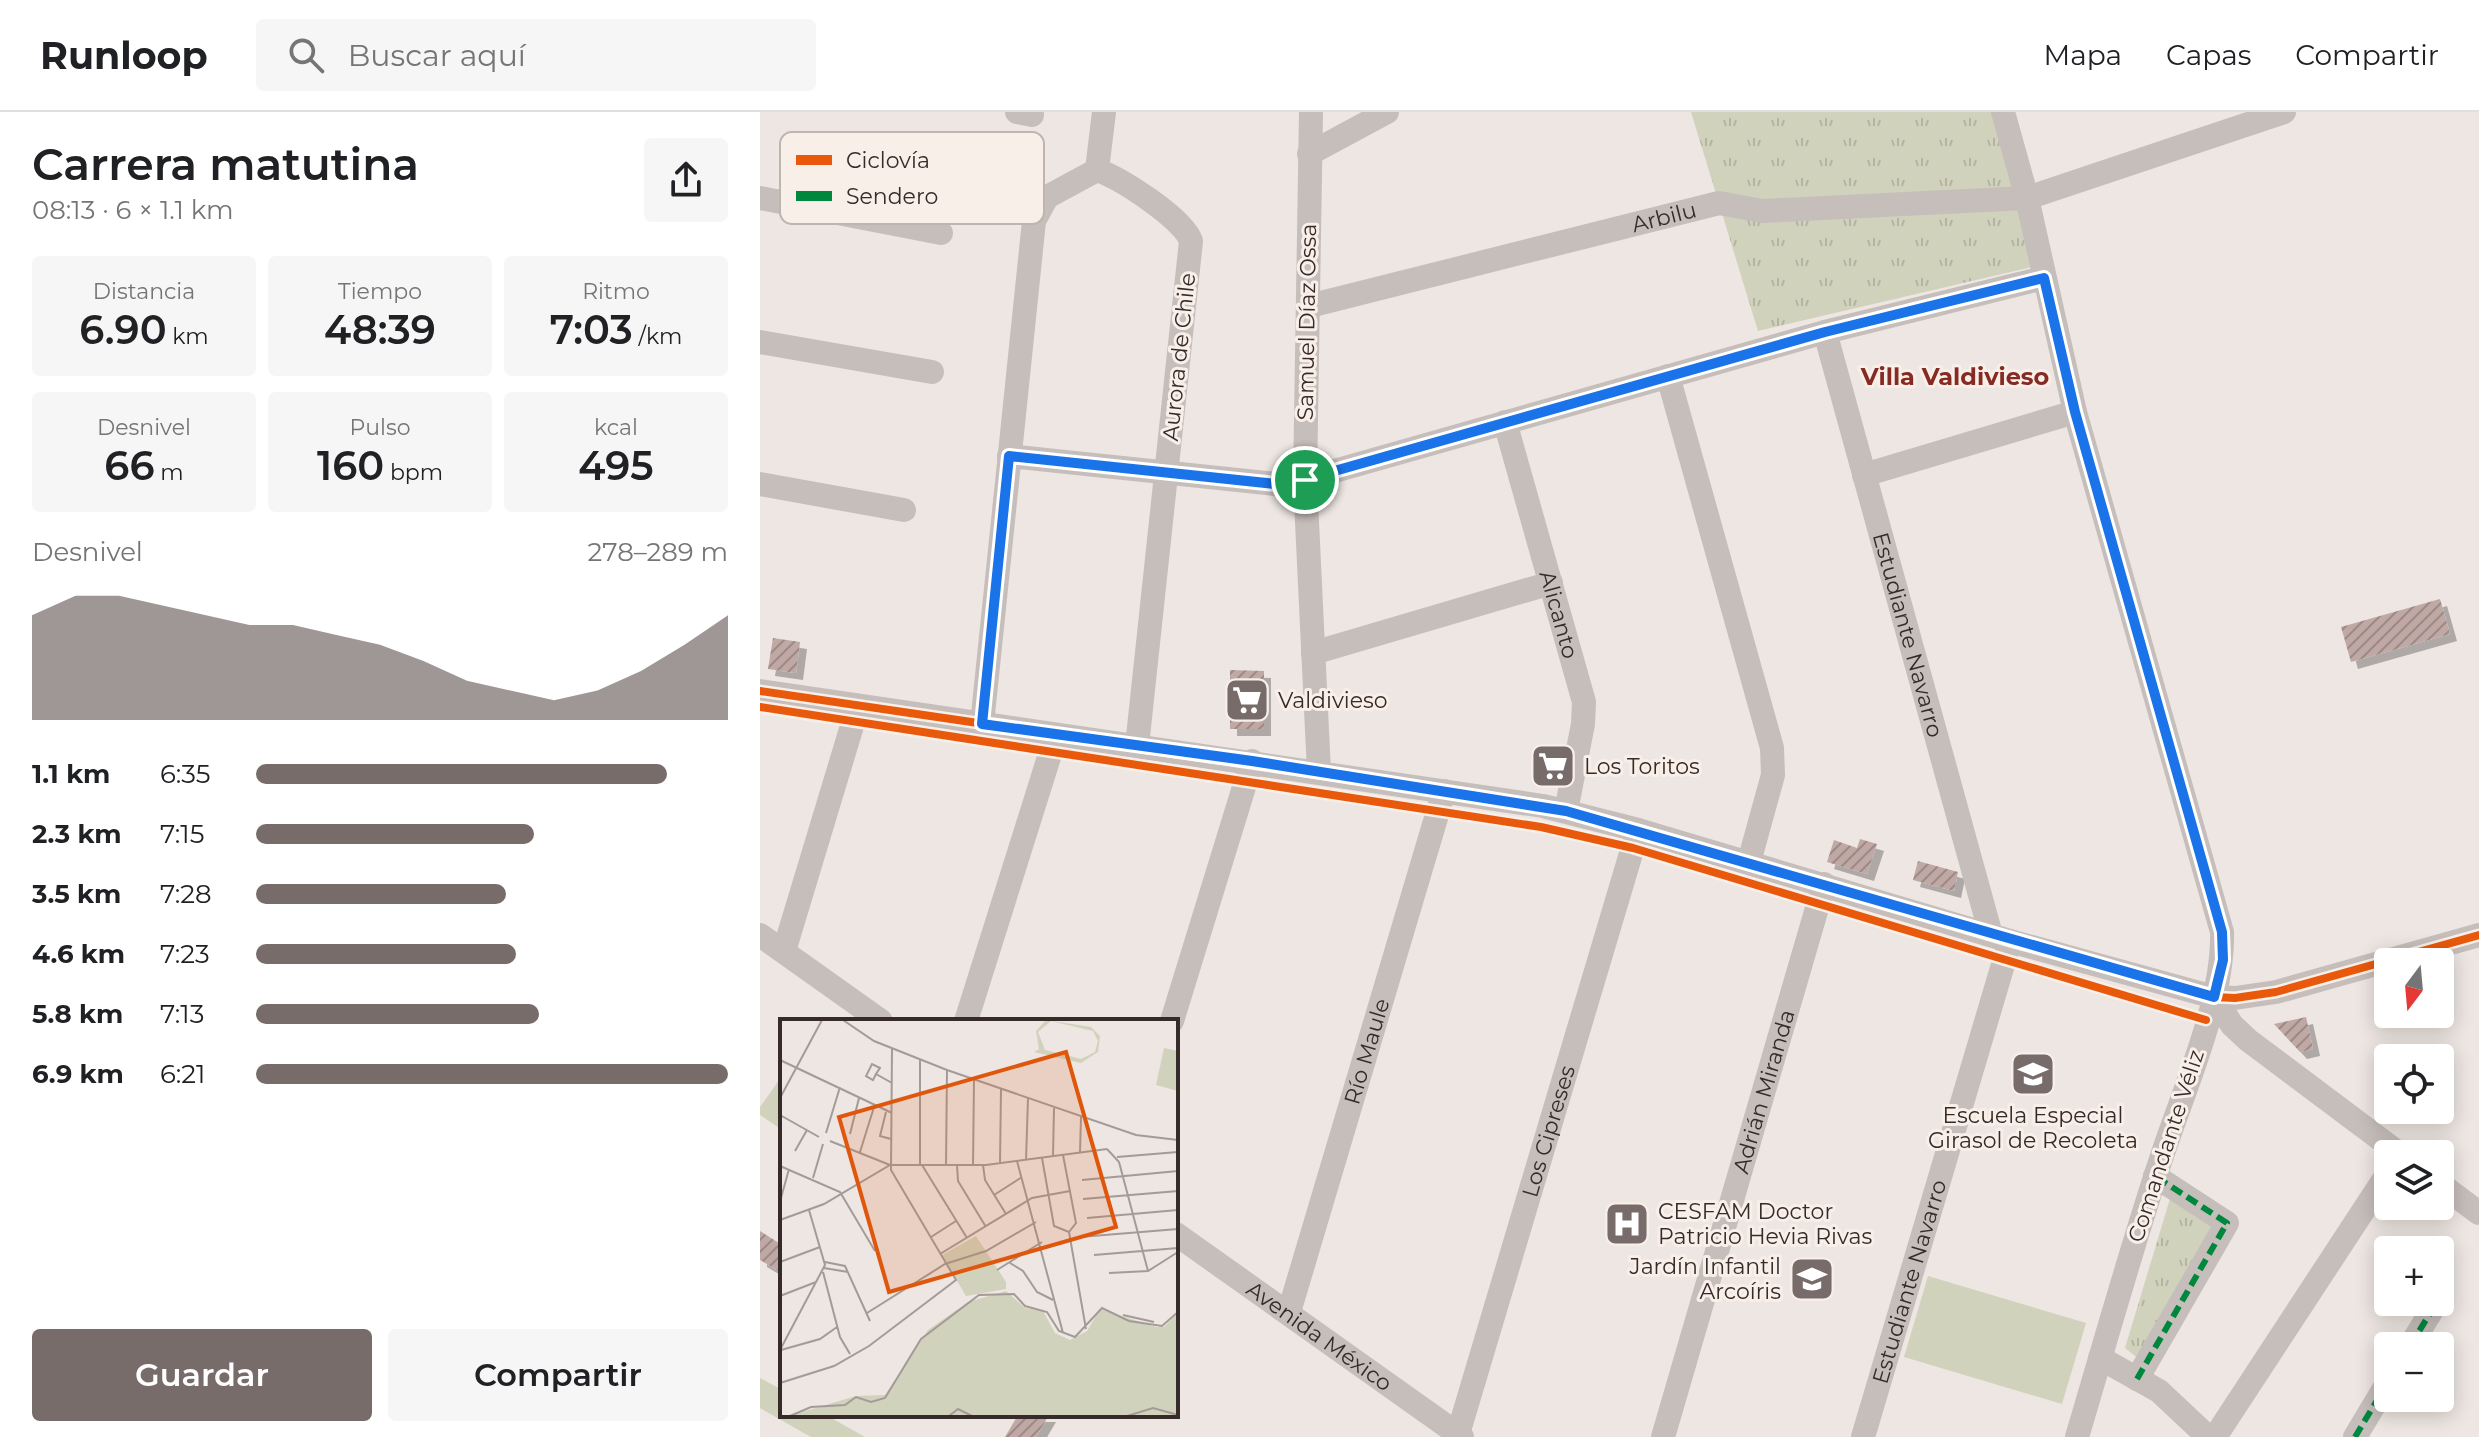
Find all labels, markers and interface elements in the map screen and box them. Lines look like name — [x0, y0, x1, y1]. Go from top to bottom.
search box — [256, 19, 816, 91]
text: Runloop — [40, 32, 208, 79]
icon: search — [284, 33, 328, 77]
text: Buscar aquí — [348, 37, 526, 74]
text: Mapa — [2043, 38, 2122, 72]
text: Capas — [2166, 38, 2251, 72]
text: Compartir — [2295, 38, 2439, 72]
legend — [780, 132, 1044, 224]
text: Carrera matutina — [32, 137, 419, 191]
button: share — [644, 138, 728, 222]
text: Ciclovía — [846, 147, 930, 174]
text: Sendero — [846, 183, 938, 210]
text: 08:13 · 6 × 1.1 km — [32, 194, 234, 226]
street label: Arbilu — [1629, 196, 1699, 238]
street label: Samuel Díaz Ossa — [1292, 223, 1322, 421]
street label: Aurora de Chile — [1157, 272, 1201, 442]
text: Distancia — [93, 278, 195, 305]
text: Tiempo — [338, 278, 422, 305]
text: Ritmo — [582, 278, 650, 305]
text: 6.90 — [79, 305, 167, 354]
text: 48:39 — [324, 305, 436, 354]
text: 7:03 — [550, 305, 633, 354]
text: km — [167, 323, 209, 350]
text: /km — [633, 323, 682, 350]
district label: Villa Valdivieso — [1860, 362, 2049, 391]
text: Desnivel — [97, 414, 191, 441]
text: Pulso — [349, 414, 411, 441]
text: kcal — [594, 414, 638, 441]
text: 66 — [104, 441, 155, 490]
text: 160 — [317, 441, 384, 490]
text: 495 — [578, 441, 654, 490]
pin — [1271, 446, 1339, 514]
icon: arrive — [1283, 458, 1327, 502]
text: m — [155, 459, 184, 486]
text: bpm — [384, 459, 443, 486]
street label: Estudiante Navarro — [1867, 529, 1949, 740]
text: Desnivel — [32, 536, 143, 568]
text: 278–289 m — [588, 536, 728, 568]
street label: Alicanto — [1534, 567, 1585, 662]
supermarket icon: Valdivieso — [1223, 676, 1271, 724]
place label: Valdivieso — [1278, 687, 1388, 714]
supermarket icon: Los Toritos — [1529, 742, 1577, 790]
place label: Los Toritos — [1584, 753, 1700, 780]
text: 1.1 km — [32, 758, 110, 790]
text: 6:35 — [160, 758, 210, 790]
text: 2.3 km — [32, 818, 122, 850]
text: 7:15 — [160, 818, 204, 850]
text: 3.5 km — [32, 878, 121, 910]
text: 7:28 — [160, 878, 212, 910]
text: 4.6 km — [32, 938, 125, 970]
text: 7:23 — [160, 938, 210, 970]
north arrow — [2374, 948, 2454, 1028]
map controls — [2374, 948, 2454, 1412]
street label: Río Maule — [1338, 995, 1395, 1108]
text: 5.8 km — [32, 998, 123, 1030]
text: 7:13 — [160, 998, 204, 1030]
street label: Adrián Miranda — [1727, 1006, 1800, 1176]
inset map — [780, 1019, 1178, 1417]
button: locate — [2374, 1044, 2454, 1124]
street label: Comandante Véliz — [2122, 1046, 2210, 1246]
school or university icon: Escuela Especial Girasol de Recoleta — [2009, 1050, 2057, 1098]
text: 6.9 km — [32, 1058, 124, 1090]
text: 6:21 — [160, 1058, 206, 1090]
street label: Los Cipreses — [1516, 1062, 1581, 1200]
place label: Escuela Especial Girasol de Recoleta — [1928, 1102, 2138, 1154]
button: layers — [2374, 1140, 2454, 1220]
street label: Estudiante Navarro — [1866, 1176, 1952, 1387]
place label: CESFAM Doctor Patricio Hevia Rivas — [1658, 1198, 1872, 1250]
hospital icon: CESFAM Doctor Patricio Hevia Rivas — [1603, 1200, 1651, 1248]
button: + — [2374, 1236, 2454, 1316]
place label: Jardín Infantil Arcoíris — [1629, 1253, 1781, 1305]
school or university icon: Jardín Infantil Arcoíris — [1788, 1255, 1836, 1303]
street label: Avenida México — [1241, 1275, 1398, 1397]
button: Guardar — [32, 1329, 372, 1421]
button: Compartir — [388, 1329, 728, 1421]
button: − — [2374, 1332, 2454, 1412]

